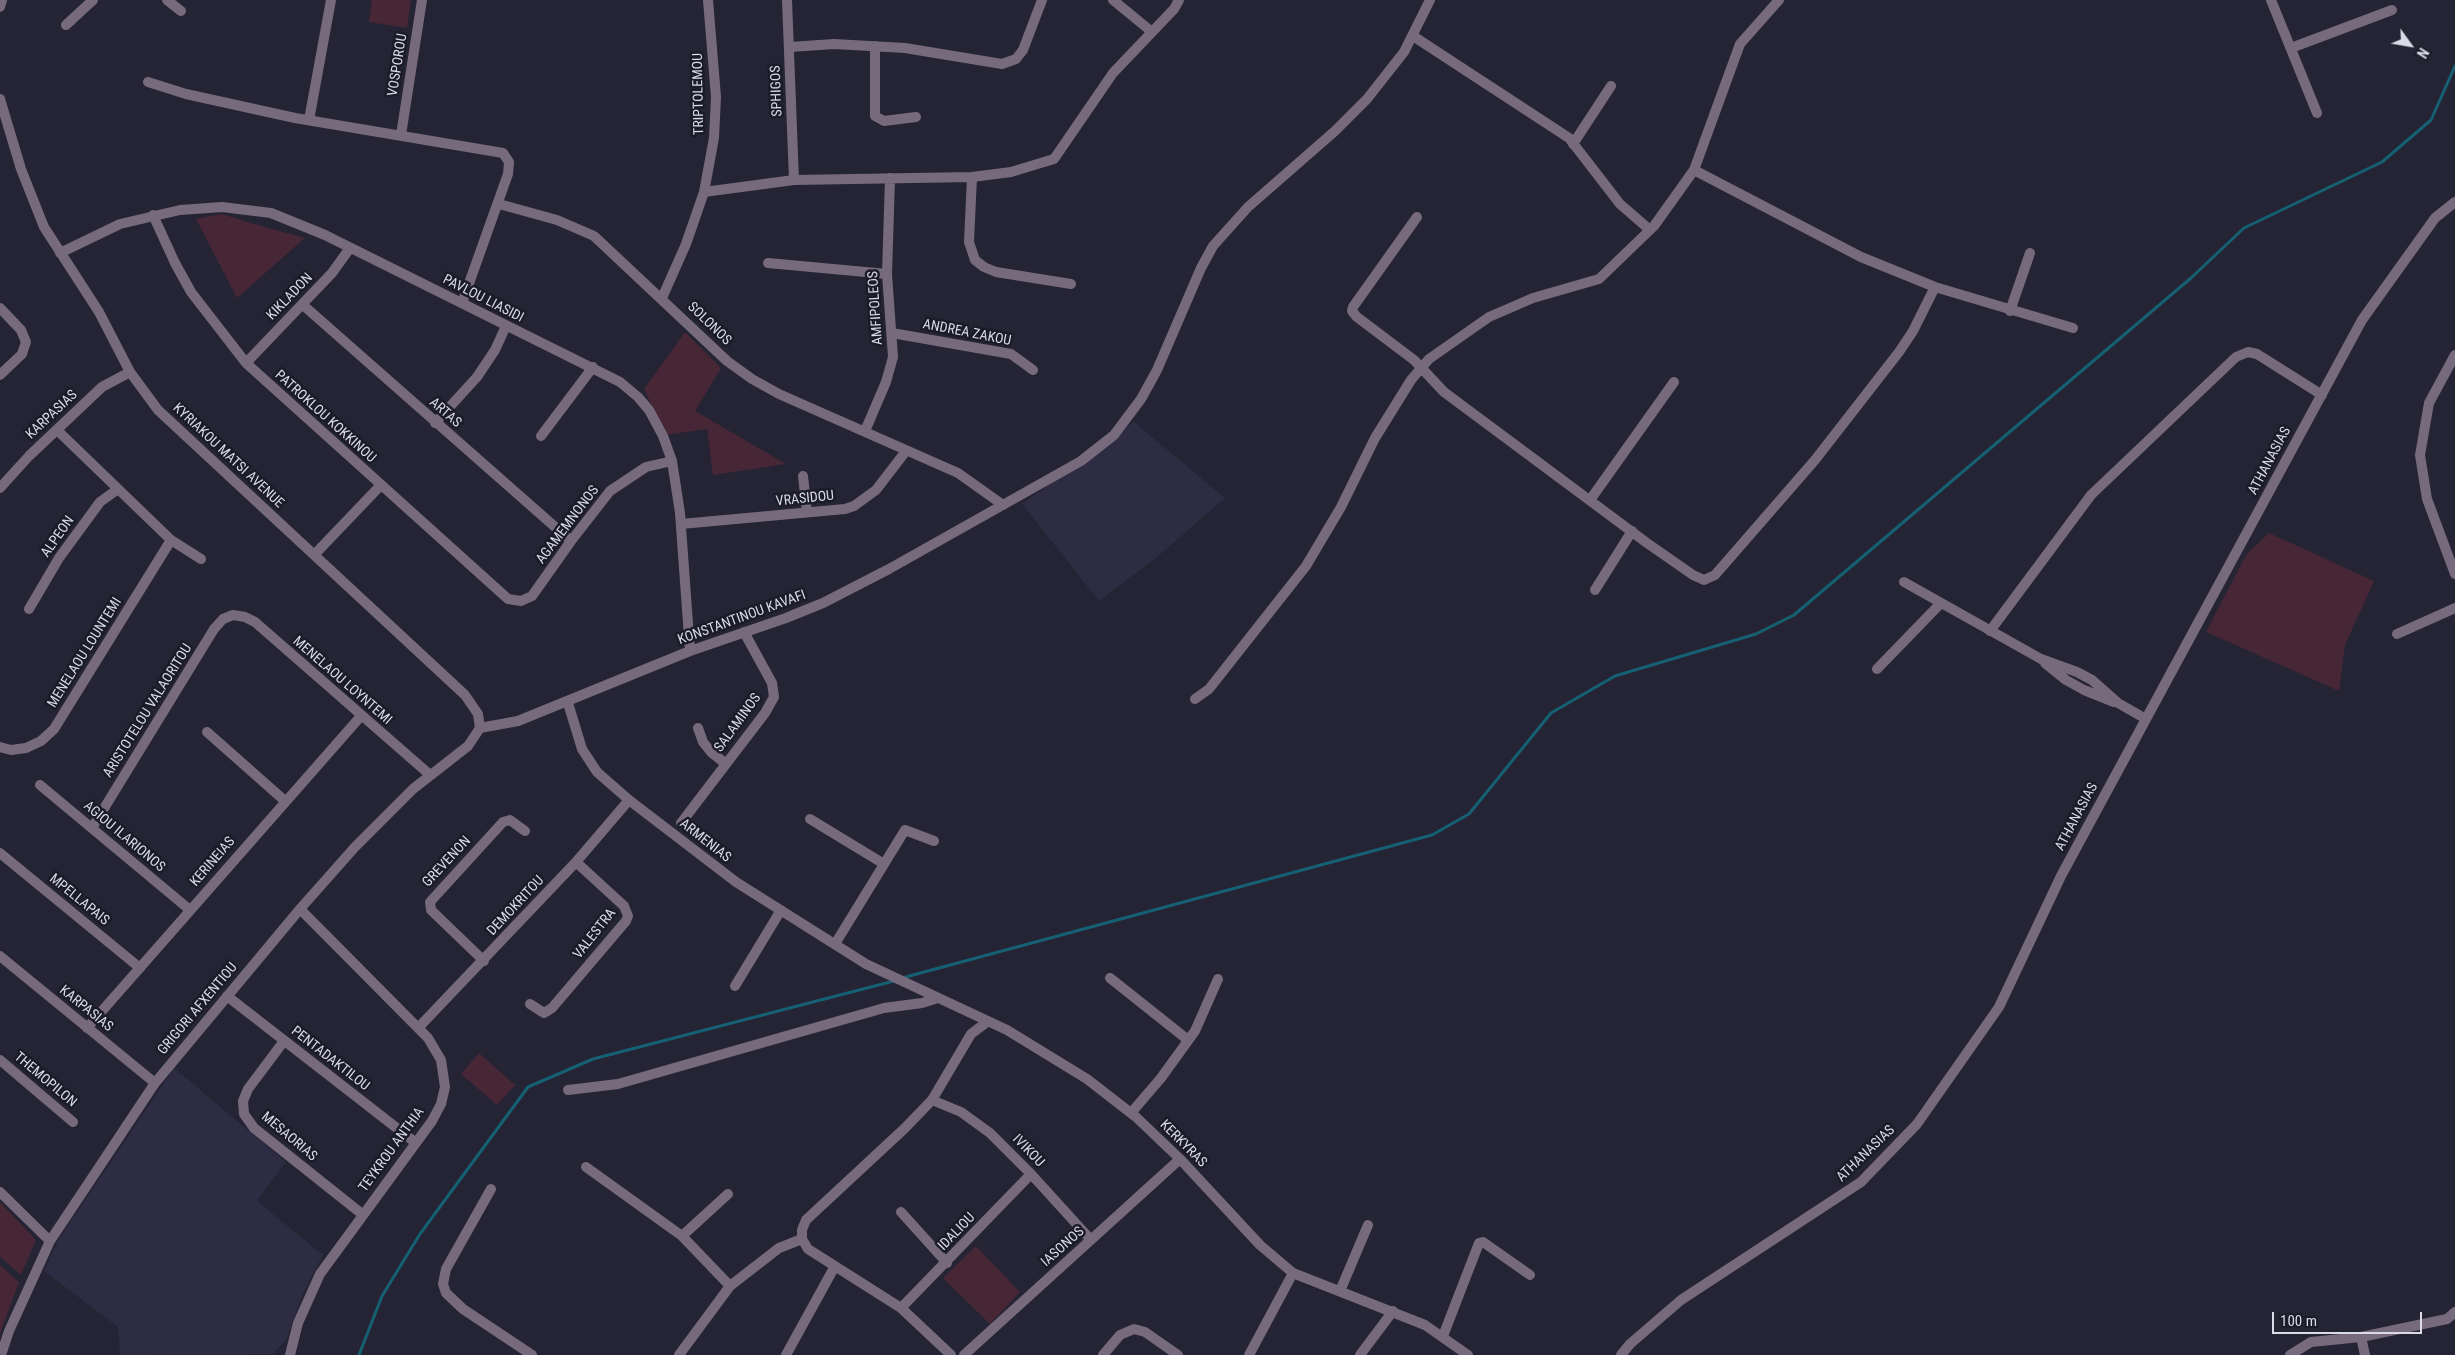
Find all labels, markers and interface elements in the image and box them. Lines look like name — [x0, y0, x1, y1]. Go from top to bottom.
north arrow — [2385, 20, 2435, 70]
street label: VOSPOROU — [385, 32, 411, 98]
text: N — [2414, 45, 2432, 61]
street label: TRIPTOLEMOU — [690, 53, 708, 135]
street label: SPHIGOS — [768, 65, 786, 117]
street label: KIKLADON — [264, 270, 316, 324]
street label: AMFIPOLEOS — [865, 270, 887, 346]
street label: PAVLOU LIASIDI — [440, 271, 526, 327]
street label: SOLONOS — [684, 299, 734, 349]
street label: ANDREA ZAKOU — [921, 316, 1013, 350]
street label: PATROKLOU KOKKINOU — [271, 367, 379, 467]
street label: KARPASIAS — [23, 387, 81, 443]
street label: ARTAS — [426, 395, 464, 431]
street label: KYRIAKOU MATSI AVENUE — [169, 400, 287, 512]
street label: ATHANASIAS — [2245, 424, 2295, 498]
street label: AGAMEMNONOS — [533, 482, 603, 568]
street label: VRASIDOU — [775, 488, 835, 510]
street label: ALPEON — [38, 513, 78, 561]
street label: KONSTANTINOU KAVAFI — [676, 587, 808, 649]
street label: MENELAOU LOUNTEMI — [44, 595, 126, 711]
street label: MENELAOU LOYNTEMI — [289, 633, 395, 729]
street label: ARISTOTELOU VALAORITOU — [100, 641, 196, 781]
street label: SALAMINOS — [711, 690, 765, 756]
street label: ATHANASIAS — [2052, 780, 2102, 854]
street label: AGIOU ILARIONOS — [80, 798, 168, 876]
street label: ARMENIAS — [676, 816, 734, 866]
street label: GREVENON — [419, 833, 475, 891]
street label: KERINEIAS — [187, 834, 239, 890]
street label: MPELLAPAIS — [46, 871, 112, 929]
street label: DEMOKRITOU — [484, 873, 548, 939]
street label: VALESTRA — [570, 906, 620, 962]
street label: GRIGORI AFXENTIOU — [155, 960, 241, 1058]
street label: KARPASIAS — [56, 982, 116, 1036]
street label: PENTADAKTILOU — [287, 1023, 373, 1095]
street label: THEMOPILON — [10, 1049, 80, 1111]
street label: TEYKROU ANTHIA — [356, 1104, 428, 1196]
street label: MESAORIAS — [258, 1109, 320, 1165]
street label: KERKYRAS — [1156, 1117, 1210, 1171]
street label: ATHANASIAS — [1833, 1122, 1899, 1186]
street label: IVIKOU — [1009, 1131, 1047, 1171]
street label: IDALIOU — [935, 1210, 979, 1254]
street label: IASONOS — [1038, 1223, 1088, 1271]
scale bar — [2275, 1302, 2425, 1334]
text: 100 m — [2280, 1312, 2317, 1330]

